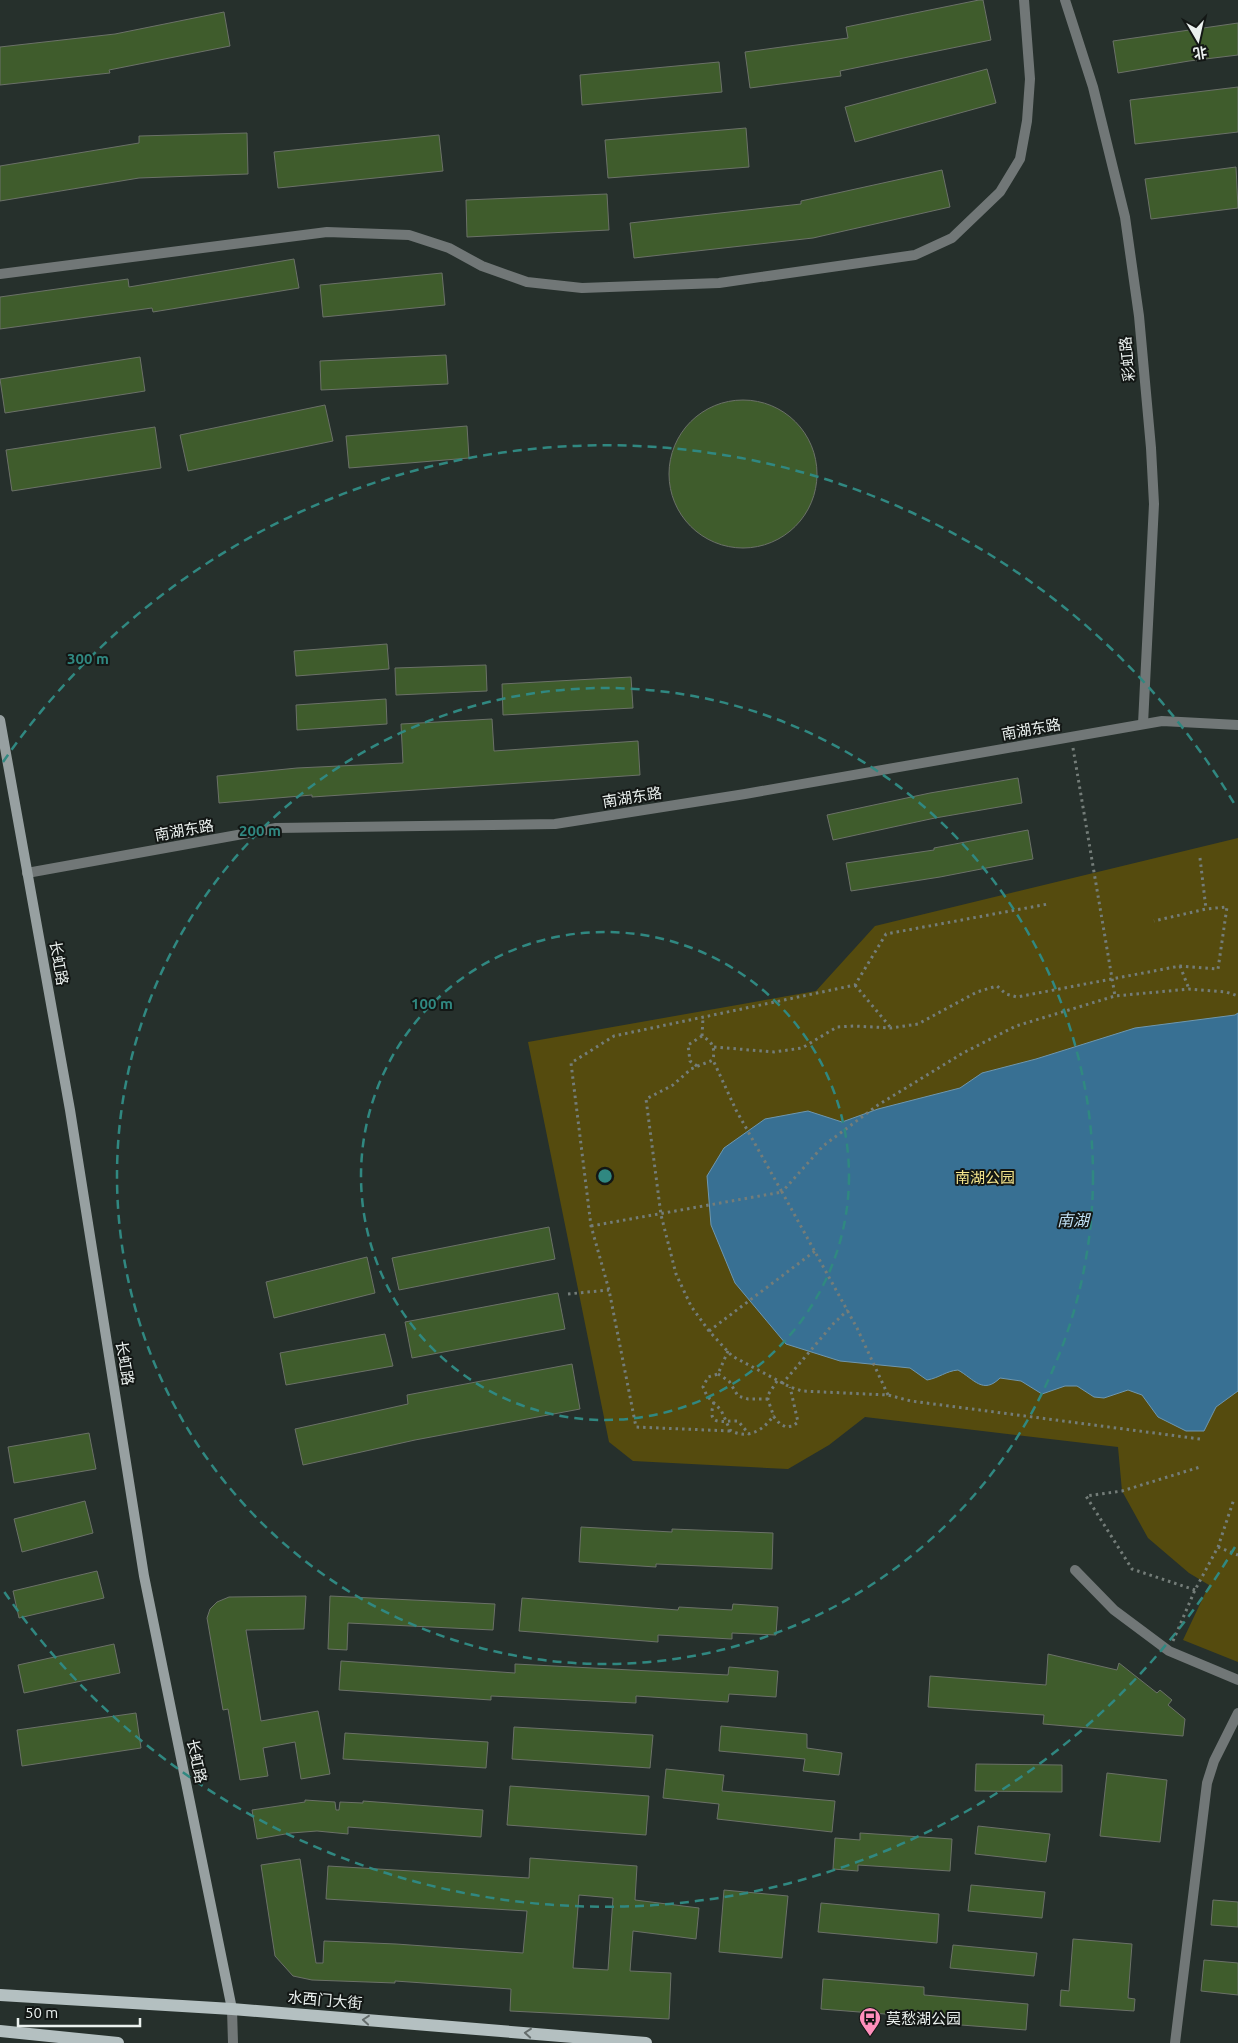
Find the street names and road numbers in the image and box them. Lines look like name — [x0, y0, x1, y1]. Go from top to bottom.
street label: 彩虹路 — [1117, 336, 1137, 382]
street label: 南湖东路 — [1000, 715, 1062, 743]
street label: 南湖东路 — [601, 784, 663, 810]
street label: 南湖东路 — [153, 816, 215, 844]
street label: 长虹路 — [47, 939, 71, 987]
street label: 长虹路 — [113, 1339, 137, 1387]
street label: 长虹路 — [184, 1737, 210, 1785]
street label: 水西门大街 — [287, 1988, 363, 2012]

